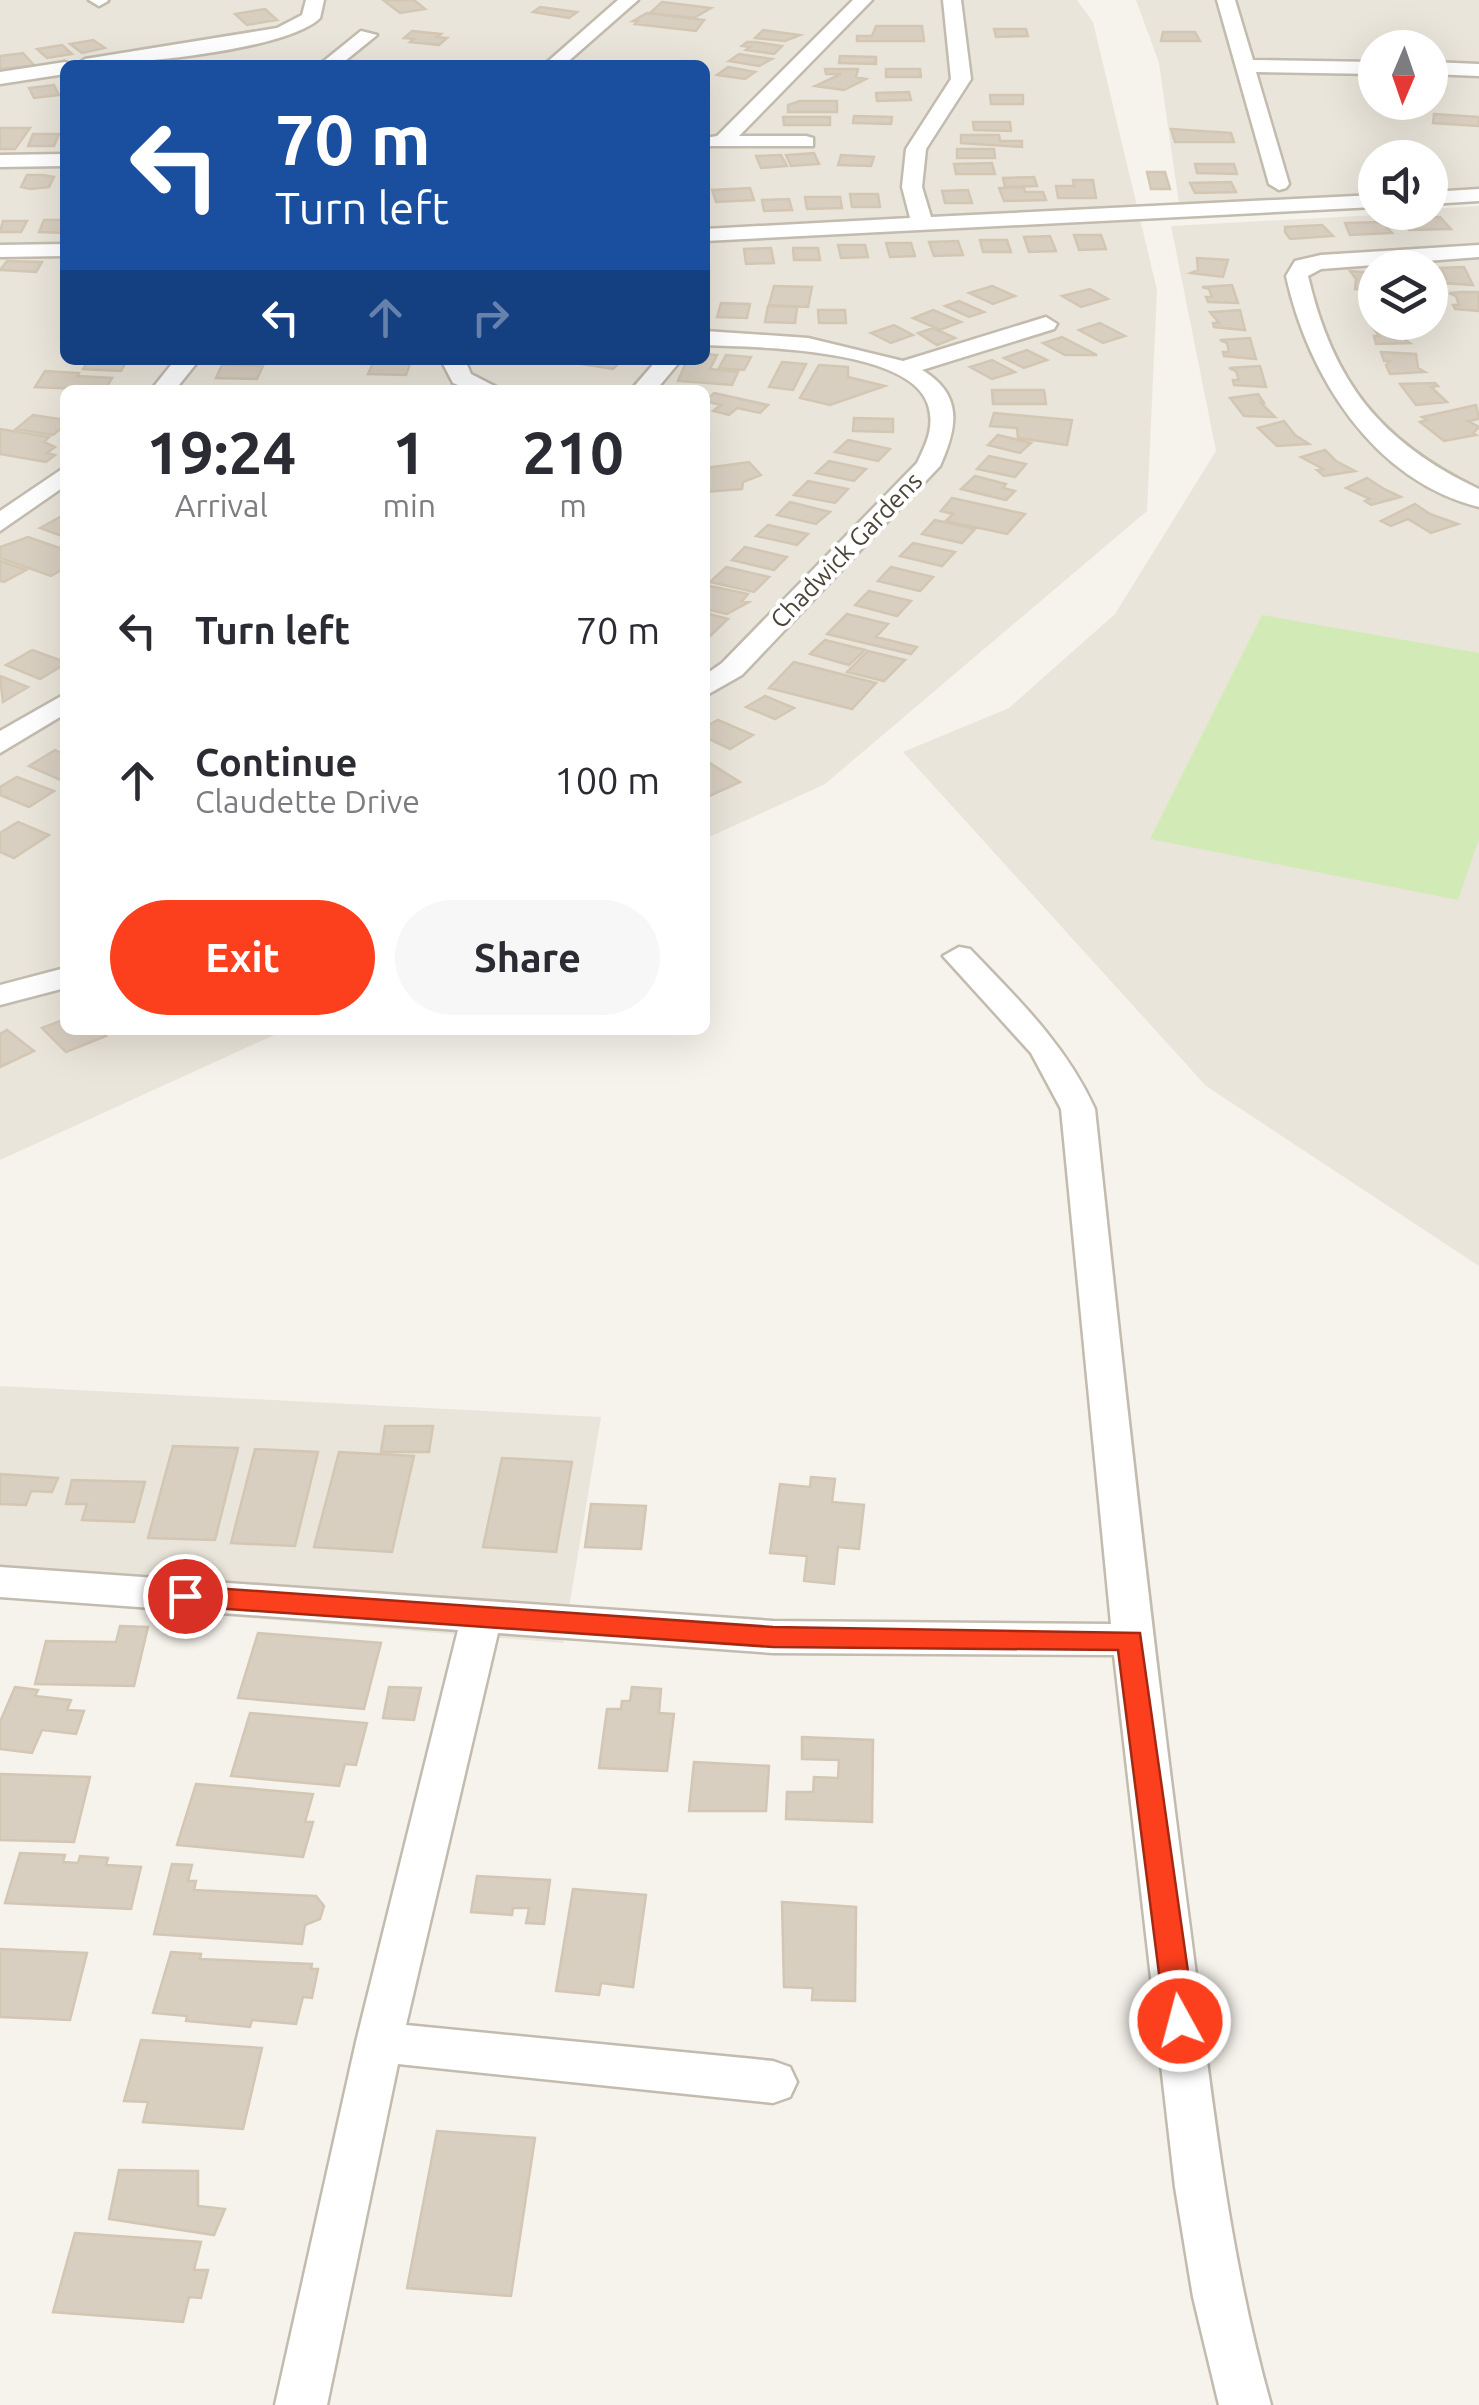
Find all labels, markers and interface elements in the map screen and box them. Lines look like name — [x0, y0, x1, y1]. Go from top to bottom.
north arrow — [1358, 30, 1448, 120]
map controls — [1358, 30, 1448, 340]
icon: left — [110, 100, 240, 230]
text: 70 m — [275, 100, 431, 178]
button: sound — [1358, 140, 1448, 230]
text: Turn left — [275, 182, 449, 233]
button: layers — [1358, 250, 1448, 340]
icon: left — [253, 290, 308, 345]
icon: ahead — [358, 290, 413, 345]
icon: right — [463, 290, 518, 345]
text: 19:24 — [146, 418, 296, 485]
text: 1 — [392, 418, 426, 485]
text: 210 — [522, 418, 624, 485]
street label: Chadwick Gardens — [765, 467, 927, 633]
text: Arrival — [175, 487, 268, 523]
text: min — [382, 487, 436, 523]
text: m — [559, 487, 587, 523]
icon: left — [110, 603, 165, 658]
text: Turn left — [195, 609, 350, 651]
text: 70 m — [576, 609, 660, 651]
text: Continue — [195, 741, 357, 783]
icon: ahead — [110, 753, 165, 808]
text: 100 m — [554, 759, 660, 801]
text: Claudette Drive — [195, 783, 420, 819]
button: Exit — [110, 900, 375, 1015]
button: Share — [395, 900, 660, 1015]
pin — [143, 1554, 228, 1639]
icon: arrive — [158, 1569, 213, 1624]
position arrow — [1128, 1969, 1232, 2073]

